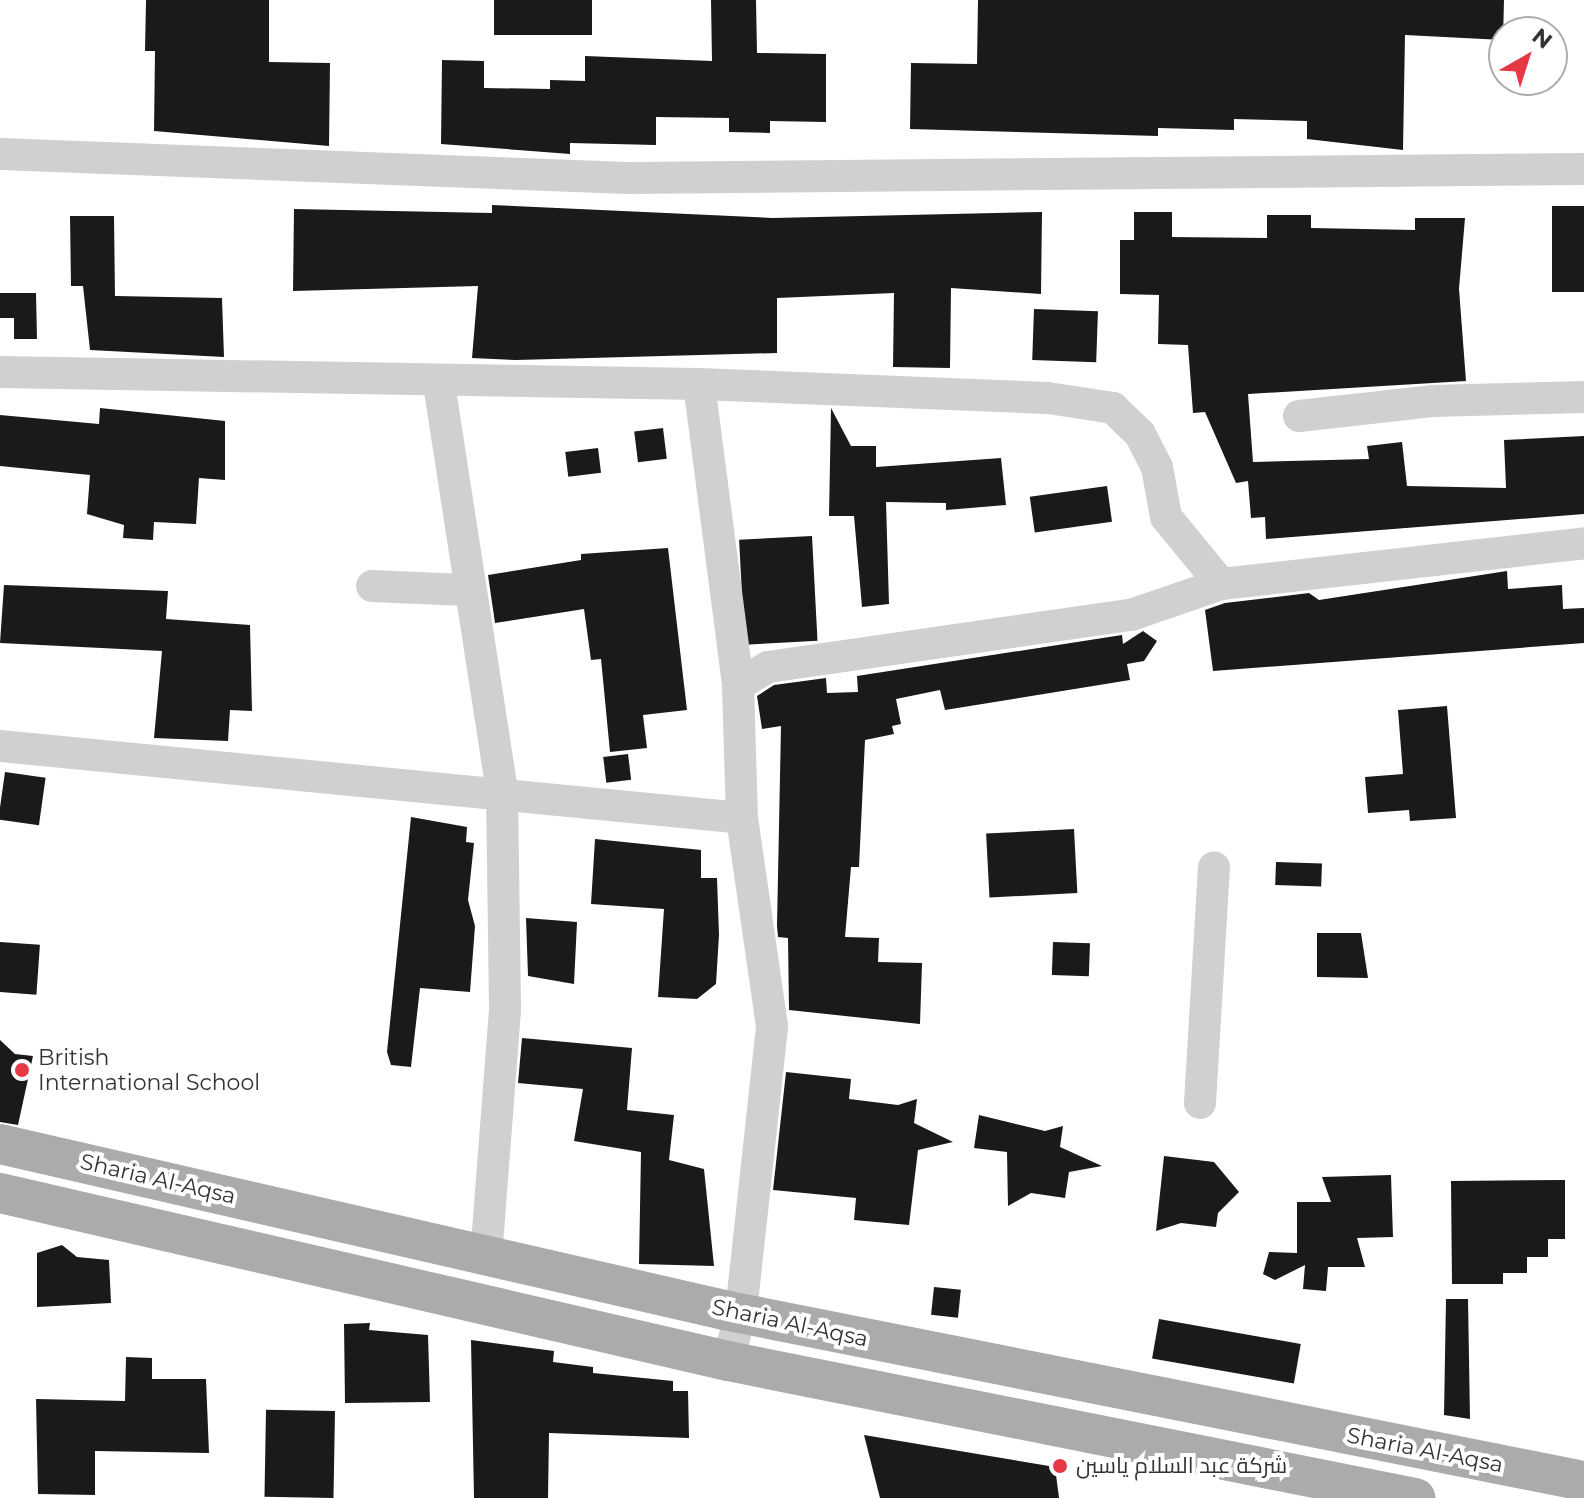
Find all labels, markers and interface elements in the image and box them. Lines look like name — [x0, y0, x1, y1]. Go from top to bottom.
north arrow — [1488, 16, 1568, 96]
text: N — [1527, 22, 1558, 55]
place label: British International School — [38, 1044, 260, 1096]
marker: British International School — [13, 1061, 31, 1079]
street label: Sharia Al-Aqsa — [78, 1148, 238, 1210]
street label: Sharia Al-Aqsa — [710, 1294, 870, 1352]
street label: Sharia Al-Aqsa — [1345, 1422, 1505, 1478]
place label: شركة عبد السلام ياسين — [1076, 1453, 1287, 1479]
marker: شركة عبد السلام ياسين — [1051, 1457, 1069, 1475]

